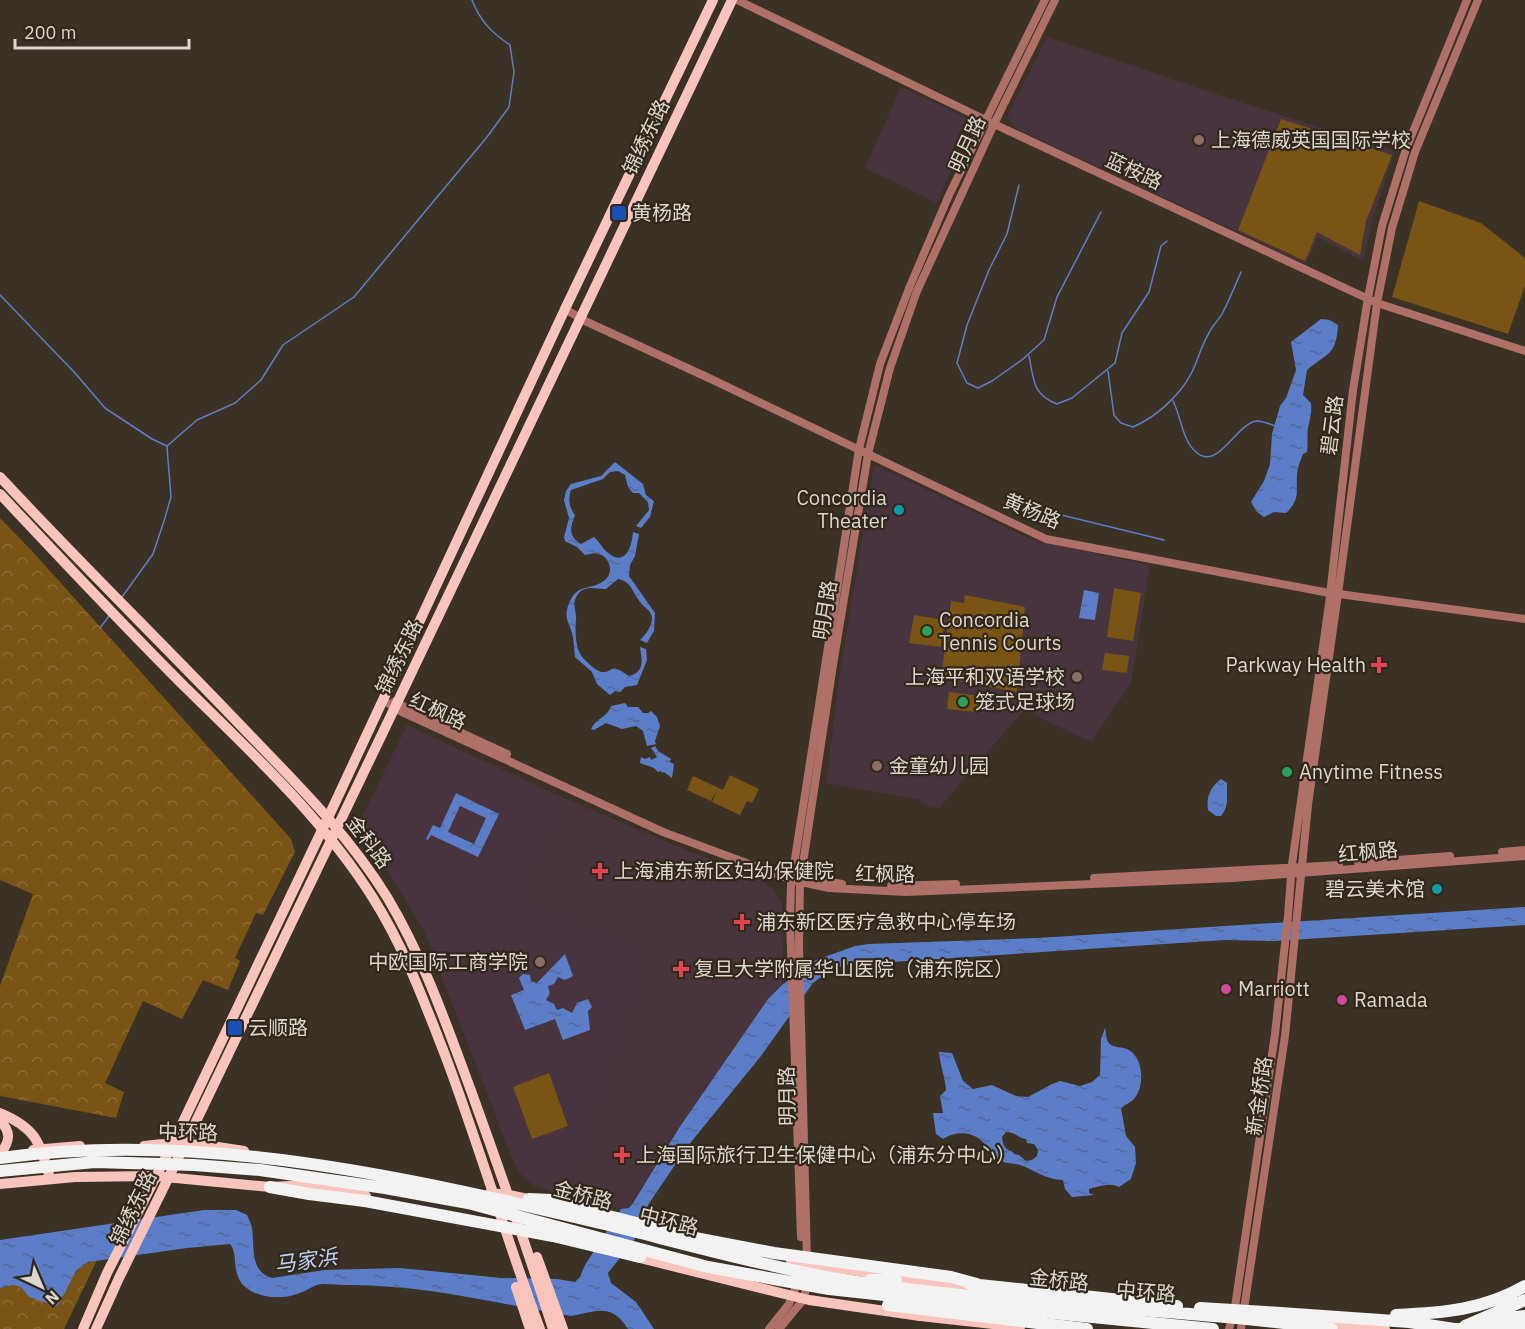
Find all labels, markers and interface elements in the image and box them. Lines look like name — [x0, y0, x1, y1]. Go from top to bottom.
scale bar — [15, 12, 189, 50]
text: 200 m — [24, 21, 76, 44]
street label: 锦绣东路 — [616, 95, 675, 179]
street label: 明月路 — [942, 111, 991, 177]
place label: 上海德威英国国际学校 — [1211, 126, 1411, 153]
marker: 上海德威英国国际学校 — [1192, 133, 1206, 147]
street label: 蓝桉路 — [1101, 146, 1167, 195]
place label: 黄杨路 — [632, 199, 692, 226]
marker: 黄杨路 — [610, 204, 628, 222]
street label: 碧云路 — [1314, 394, 1349, 456]
place label: Concordia Theater — [796, 484, 887, 534]
street label: 黄杨路 — [999, 486, 1065, 535]
marker: Concordia Theater — [892, 503, 906, 517]
street label: 明月路 — [806, 578, 843, 642]
place label: Concordia Tennis Courts — [939, 606, 1061, 656]
street label: 锦绣东路 — [369, 615, 428, 699]
marker: Concordia Tennis Courts — [920, 624, 934, 638]
place label: Parkway Health — [1226, 651, 1366, 678]
marker: Parkway Health — [1370, 656, 1388, 674]
place label: 上海平和双语学校 — [905, 663, 1065, 690]
marker: 上海平和双语学校 — [1070, 670, 1084, 684]
street label: 红枫路 — [405, 686, 471, 735]
place label: 笼式足球场 — [975, 688, 1075, 715]
marker: 笼式足球场 — [956, 695, 970, 709]
place label: 金童幼儿园 — [889, 752, 989, 779]
place label: Anytime Fitness — [1299, 758, 1443, 785]
marker: 金童幼儿园 — [870, 759, 884, 773]
marker: Anytime Fitness — [1280, 765, 1294, 779]
street label: 金科路 — [341, 810, 398, 874]
street label: 红枫路 — [1337, 835, 1399, 868]
place label: 上海浦东新区妇幼保健院 — [614, 857, 834, 884]
street label: 红枫路 — [855, 859, 915, 888]
marker: 上海浦东新区妇幼保健院 — [591, 862, 609, 880]
place label: 碧云美术馆 — [1325, 875, 1425, 902]
marker: 碧云美术馆 — [1430, 882, 1444, 896]
place label: 浦东新区医疗急救中心停车场 — [756, 908, 1016, 935]
marker: 浦东新区医疗急救中心停车场 — [733, 913, 751, 931]
place label: 中欧国际工商学院 — [368, 948, 528, 975]
marker: 中欧国际工商学院 — [533, 955, 547, 969]
place label: 复旦大学附属华山医院（浦东院区） — [694, 955, 1014, 982]
marker: 复旦大学附属华山医院（浦东院区） — [672, 960, 690, 978]
place label: Marriott — [1238, 975, 1310, 1002]
marker: Marriott — [1219, 982, 1233, 996]
place label: Ramada — [1354, 986, 1428, 1013]
marker: Ramada — [1335, 993, 1349, 1007]
place label: 云顺路 — [248, 1014, 308, 1041]
marker: 云顺路 — [226, 1019, 244, 1037]
street label: 新金桥路 — [1240, 1054, 1277, 1137]
street label: 明月路 — [772, 1066, 801, 1126]
street label: 中环路 — [158, 1117, 218, 1146]
place label: 上海国际旅行卫生保健中心（浦东分中心） — [636, 1141, 1016, 1168]
marker: 上海国际旅行卫生保健中心（浦东分中心） — [613, 1146, 631, 1164]
street label: 锦绣东路 — [103, 1166, 162, 1250]
street label: 金桥路 — [551, 1174, 615, 1215]
street label: 中环路 — [637, 1200, 701, 1241]
water label: 马家浜 — [273, 1241, 341, 1278]
north arrow — [12, 1257, 72, 1317]
street label: 金桥路 — [1028, 1263, 1090, 1296]
street label: 中环路 — [1115, 1275, 1177, 1308]
text: N — [41, 1287, 64, 1309]

